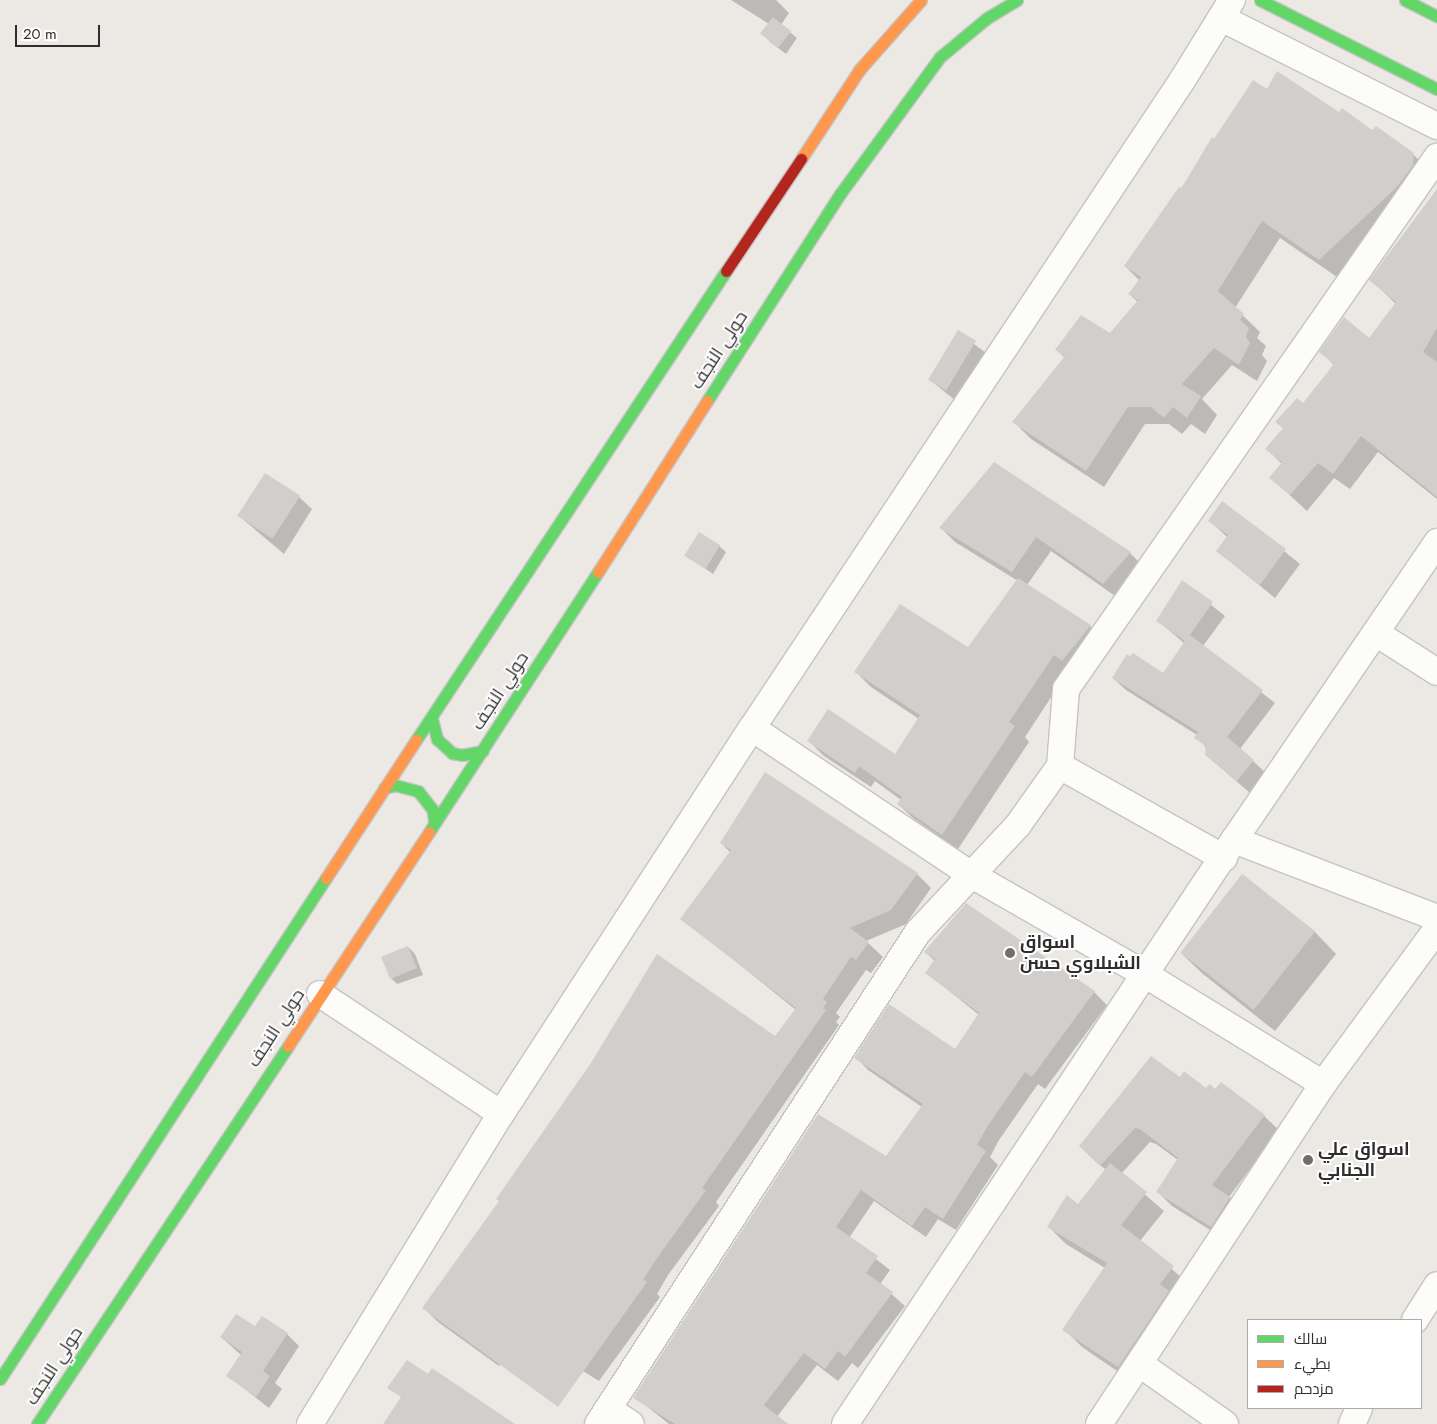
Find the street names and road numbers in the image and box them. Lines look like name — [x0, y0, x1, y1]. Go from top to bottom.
street label: حولي النجف — [686, 307, 752, 393]
street label: حولي النجف — [467, 648, 533, 734]
street label: حولي النجف — [243, 985, 309, 1071]
street label: حولي النجف — [21, 1323, 87, 1409]

